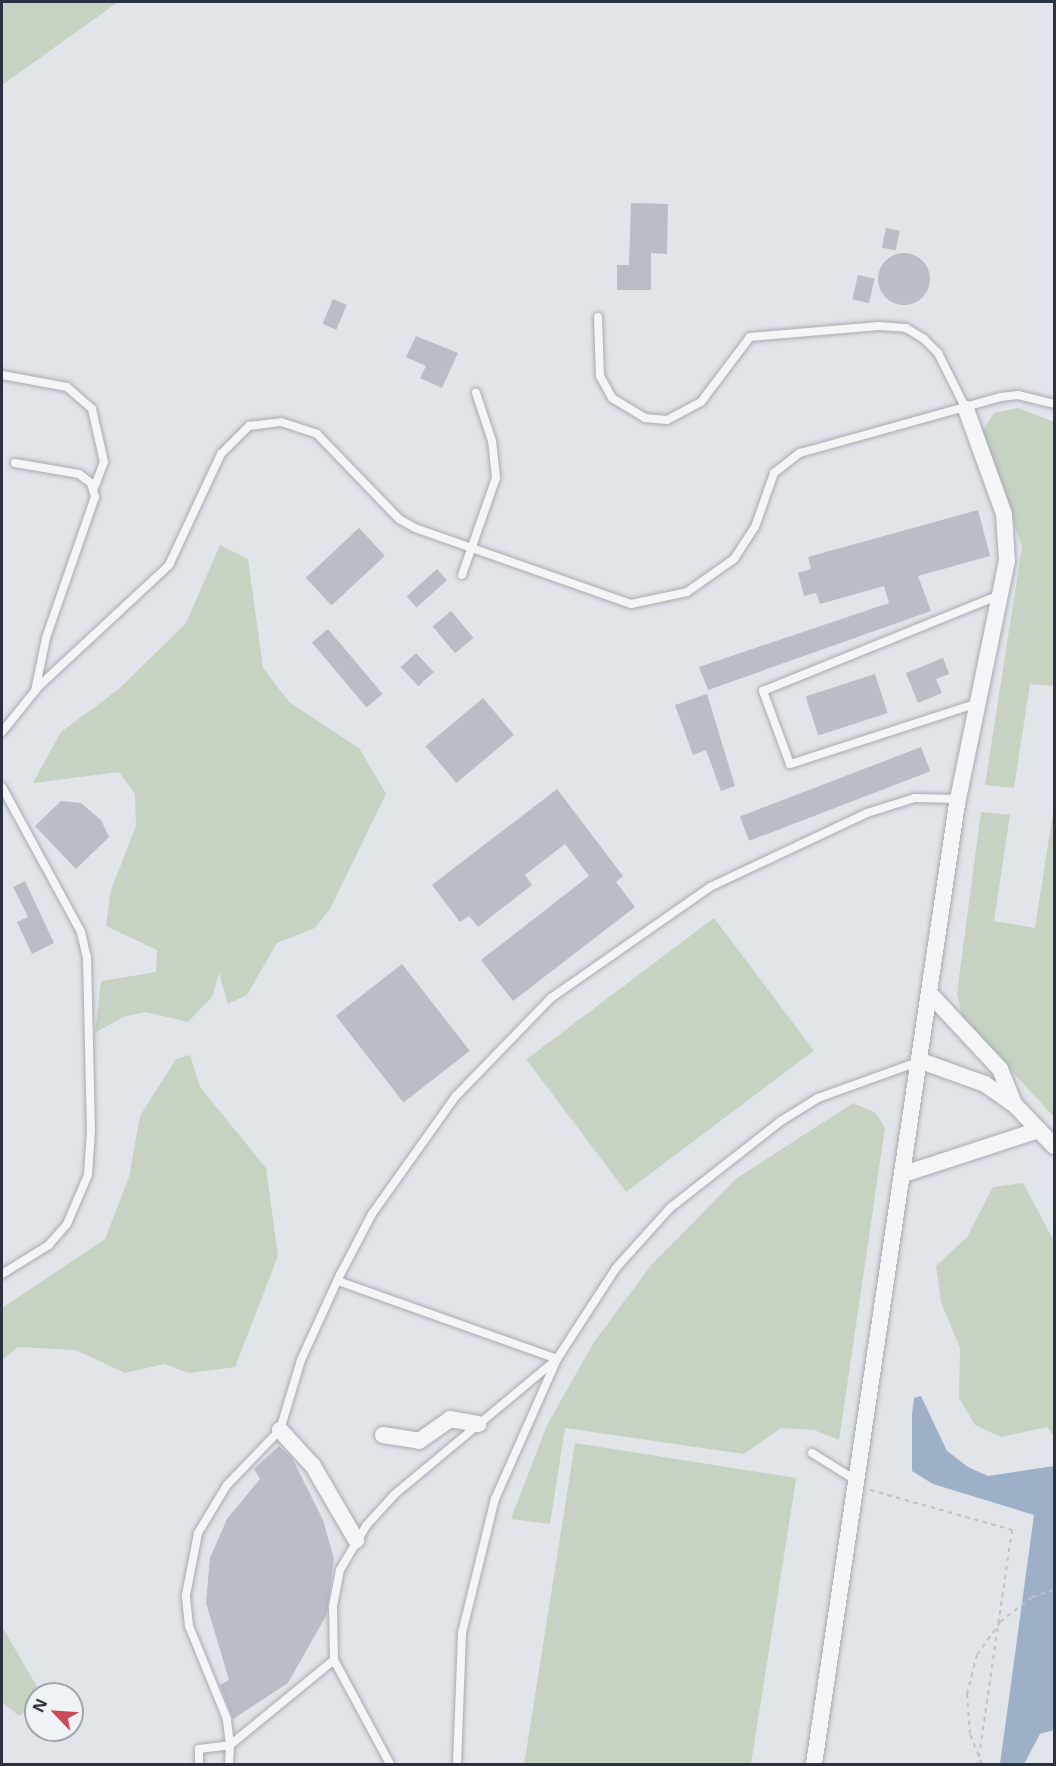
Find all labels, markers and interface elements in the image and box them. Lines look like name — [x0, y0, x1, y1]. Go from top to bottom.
north arrow — [24, 1682, 84, 1742]
text: N — [27, 1695, 52, 1716]

